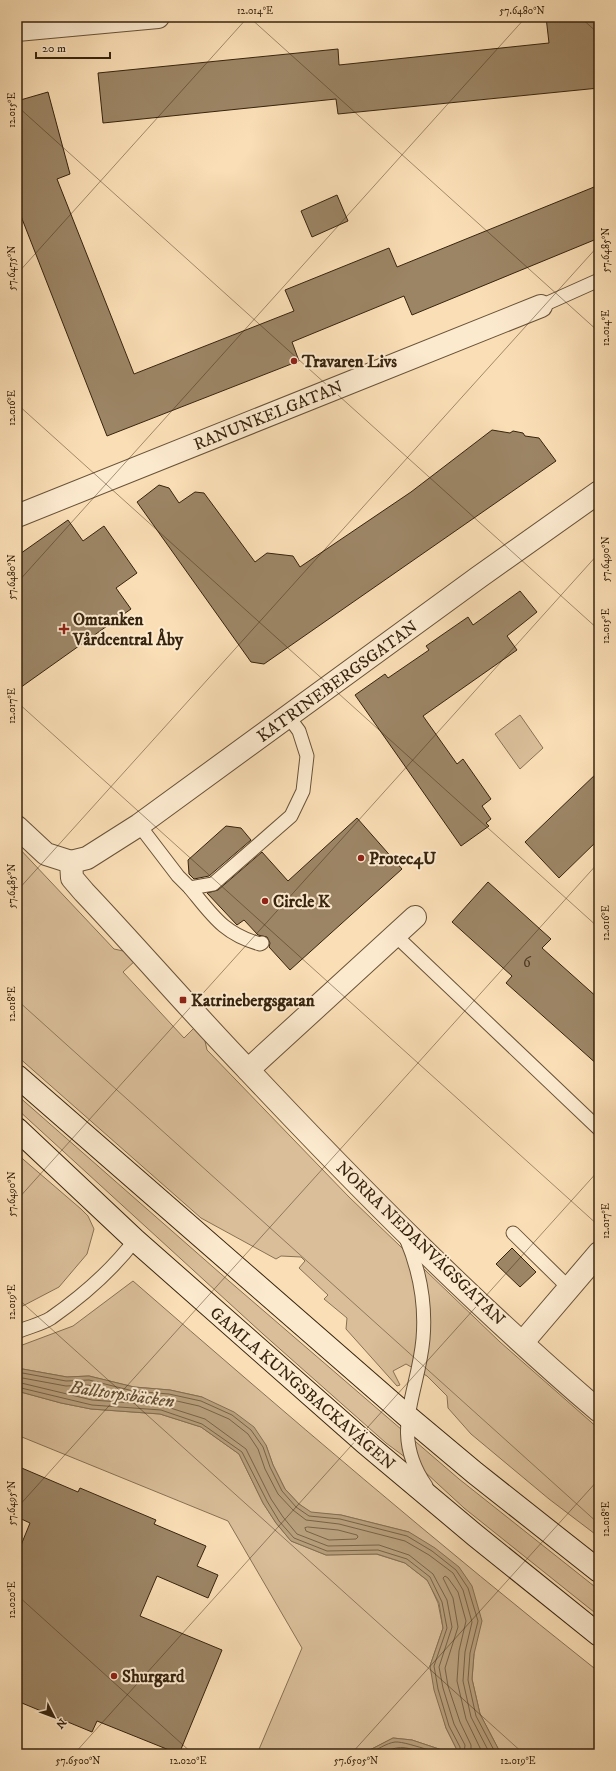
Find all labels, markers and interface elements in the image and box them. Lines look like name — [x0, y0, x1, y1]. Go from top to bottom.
text: 12.014°E — [237, 5, 273, 17]
text: 57.6480°N — [499, 5, 545, 17]
scale bar — [36, 34, 110, 60]
text: 20 m — [42, 41, 66, 56]
text: 12.015°E — [6, 92, 18, 128]
text: 57.6485°N — [600, 228, 612, 272]
text: 57.6475°N — [6, 246, 18, 290]
text: 12.014°E — [600, 310, 612, 346]
place label: Travaren Livs — [301, 351, 397, 373]
marker: Travaren Livs — [289, 356, 299, 366]
street label: RANUNKELGATAN — [191, 376, 346, 456]
text: 12.016°E — [6, 390, 18, 426]
text: 57.6490°N — [600, 536, 612, 582]
text: 57.6480°N — [6, 554, 18, 600]
text: 12.015°E — [600, 608, 612, 644]
place label: Omtanken Vårdcentral Åby — [72, 609, 184, 651]
street label: KATRINEBERGSGATAN — [253, 616, 422, 748]
marker: Omtanken Vårdcentral Åby — [58, 623, 70, 635]
text: 12.017°E — [6, 688, 18, 724]
place label: Protec4U — [369, 848, 437, 870]
marker: Protec4U — [356, 853, 366, 863]
text: 57.6485°N — [6, 864, 18, 908]
place label: Circle K — [273, 891, 331, 913]
marker: Circle K — [260, 896, 270, 906]
text: 12.016°E — [600, 905, 612, 941]
house number: 6 — [523, 953, 532, 972]
text: 12.018°E — [6, 986, 18, 1022]
place label: Katrinebergsgatan — [191, 990, 315, 1012]
marker: Katrinebergsgatan — [178, 995, 188, 1005]
street label: NORRA NEDANVÄGSGATAN — [331, 1157, 510, 1331]
text: 57.6490°N — [6, 1171, 18, 1217]
text: 12.017°E — [600, 1203, 612, 1239]
text: 12.019°E — [6, 1284, 18, 1320]
street label: GAMLA KUNGSBACKAVÄGEN — [205, 1302, 400, 1475]
water label: Balltorpsbäcken — [67, 1377, 176, 1413]
text: 57.6495°N — [6, 1481, 18, 1525]
text: 12.018°E — [600, 1501, 612, 1537]
text: 12.020°E — [6, 1581, 18, 1619]
place label: Shurgard — [122, 1666, 185, 1688]
marker: Shurgard — [109, 1671, 119, 1681]
north arrow — [34, 1697, 74, 1737]
text: N — [52, 1715, 69, 1731]
text: 57.6500°N — [56, 1755, 100, 1767]
text: 12.020°E — [169, 1755, 207, 1767]
text: 57.6505°N — [334, 1755, 378, 1767]
text: 12.019°E — [500, 1755, 536, 1767]

